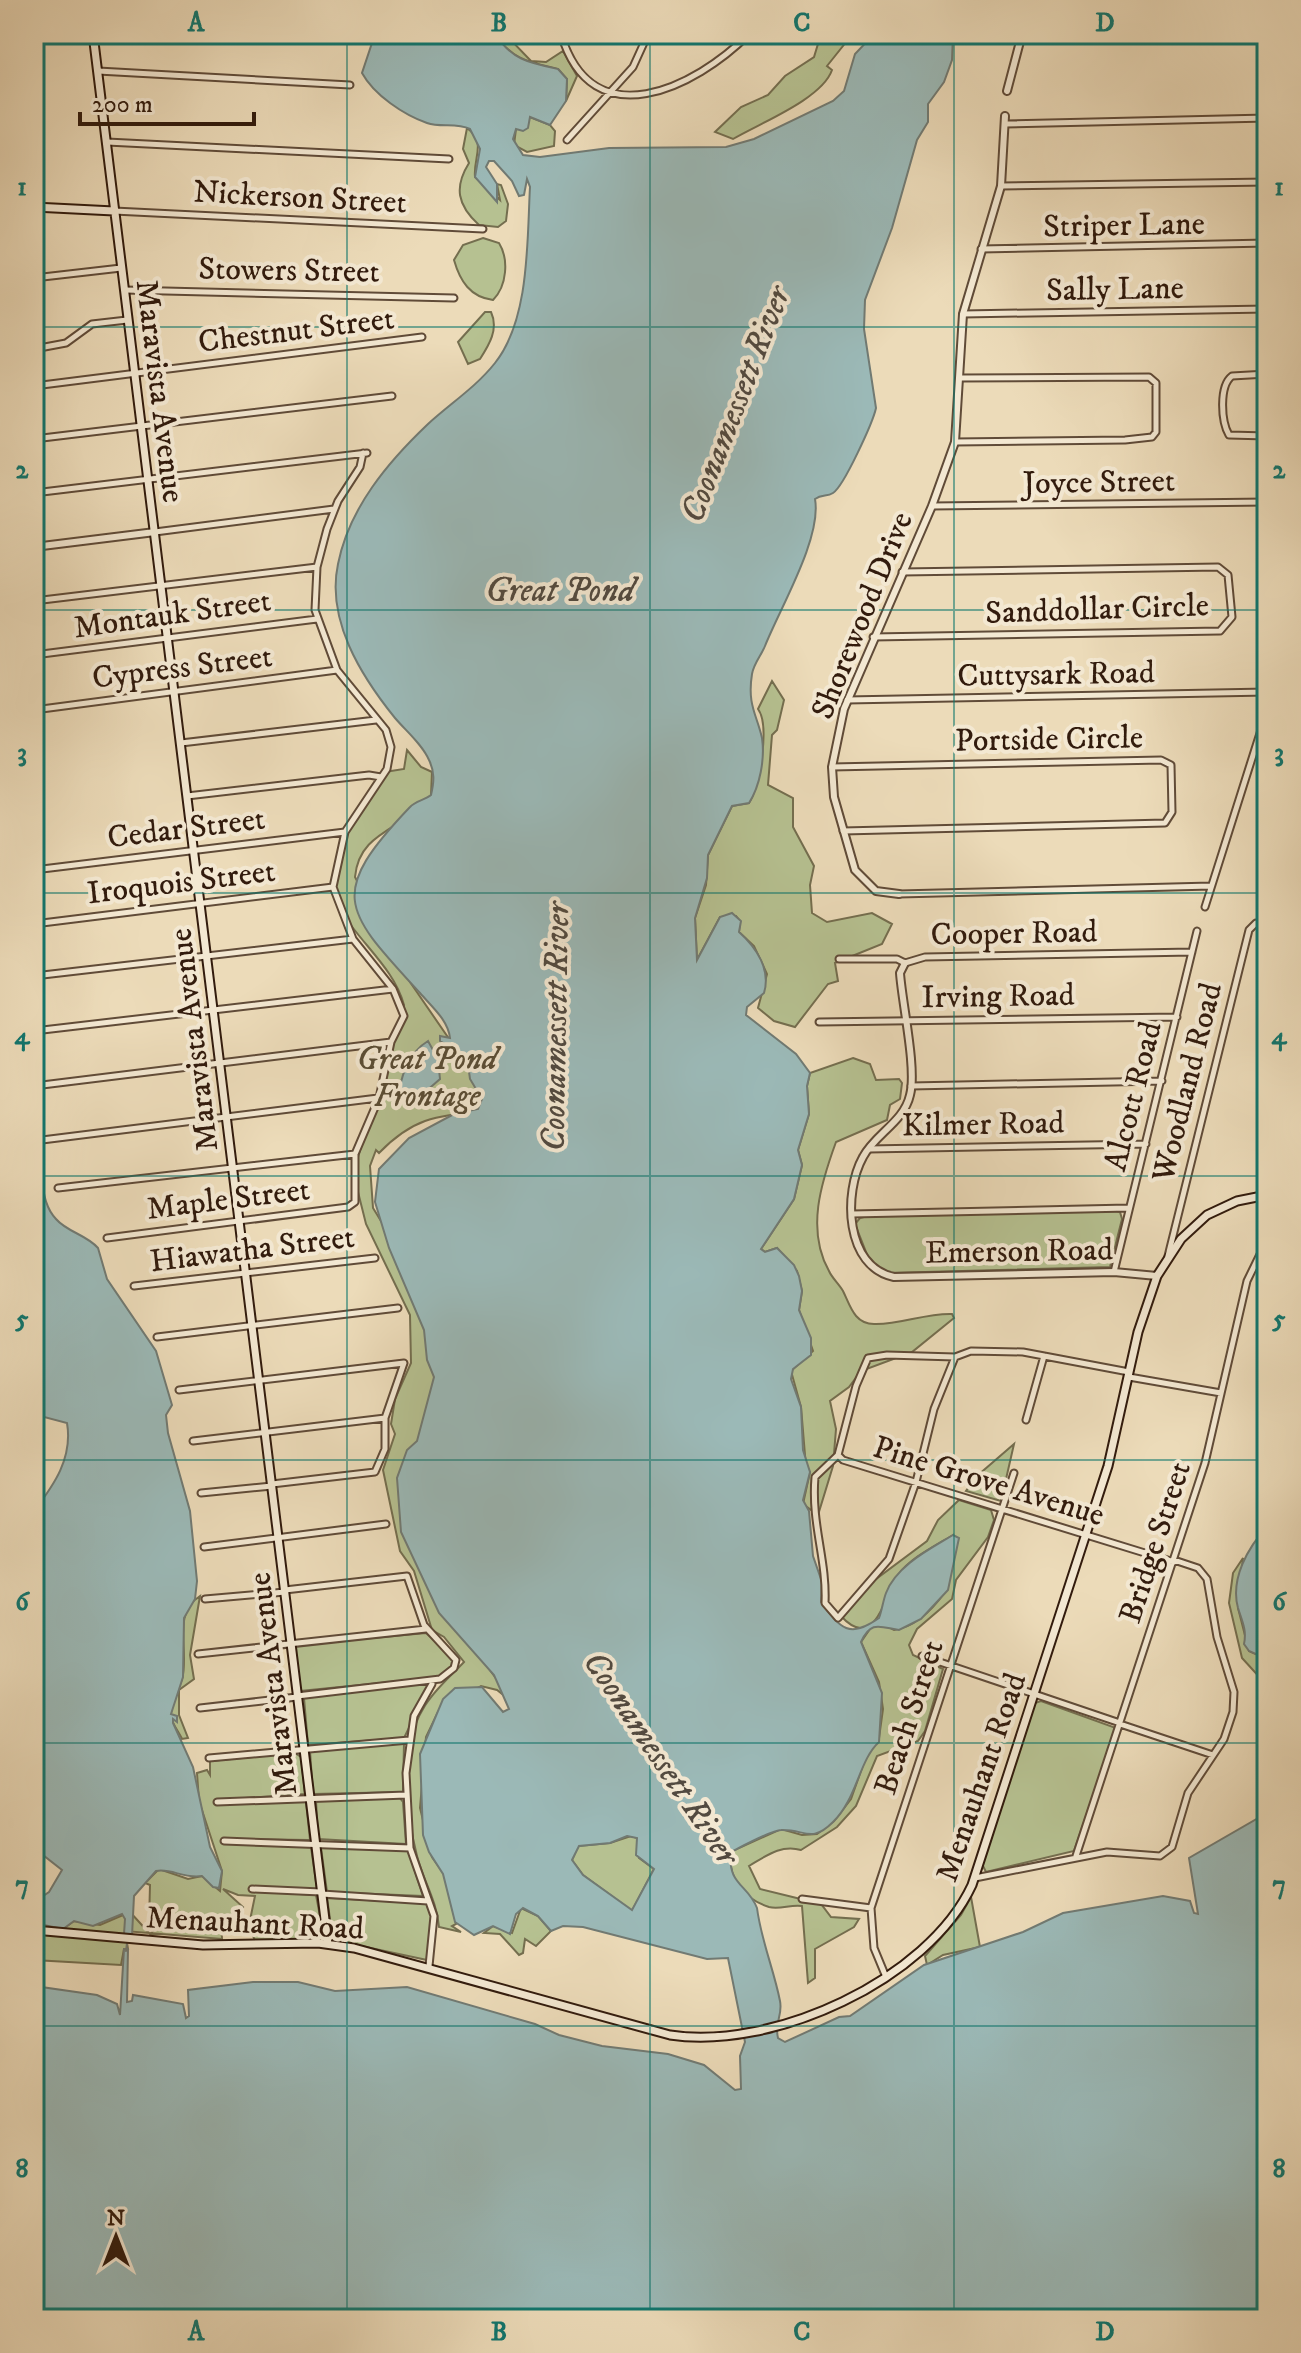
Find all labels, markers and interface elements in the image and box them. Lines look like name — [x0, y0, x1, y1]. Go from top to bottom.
text: A — [187, 7, 206, 40]
text: B — [491, 7, 507, 40]
text: C — [793, 7, 811, 40]
text: D — [1095, 7, 1115, 40]
scale bar — [80, 76, 254, 126]
text: 200 m — [92, 90, 153, 120]
text: 1 — [17, 171, 27, 204]
text: 1 — [1274, 171, 1284, 204]
street label: Nickerson Street — [192, 172, 408, 224]
street label: Striper Lane — [1043, 205, 1205, 247]
street label: Stowers Street — [198, 249, 380, 293]
street label: Sally Lane — [1046, 269, 1184, 311]
street label: Maravista Avenue — [126, 278, 193, 505]
water label: Coonamessett River — [672, 278, 801, 529]
street label: Chestnut Street — [196, 299, 396, 363]
text: 2 — [16, 454, 30, 487]
text: 2 — [1273, 454, 1287, 487]
street label: Joyce Street — [1020, 462, 1176, 504]
street label: Shorewood Drive — [803, 506, 923, 725]
water label: Great Pond — [485, 570, 639, 612]
street label: Montauk Street — [71, 581, 273, 649]
street label: Sanddollar Circle — [985, 586, 1210, 634]
street label: Cypress Street — [90, 637, 275, 699]
street label: Cuttysark Road — [957, 653, 1155, 697]
street label: Portside Circle — [955, 718, 1144, 762]
text: 3 — [17, 737, 27, 770]
text: 3 — [1274, 737, 1284, 770]
street label: Cedar Street — [105, 799, 267, 858]
street label: Iroquois Street — [85, 852, 277, 914]
water label: Coonamessett River — [533, 899, 579, 1152]
street label: Cooper Road — [930, 913, 1098, 955]
street label: Maravista Avenue — [161, 926, 228, 1153]
street label: Irving Road — [921, 976, 1075, 1018]
street label: Woodland Road — [1144, 979, 1232, 1187]
street label: Alcott Road — [1096, 1017, 1172, 1175]
text: 4 — [15, 1020, 31, 1053]
text: 4 — [1272, 1020, 1288, 1053]
park label: Great Pond Frontage — [357, 1040, 502, 1117]
street label: Kilmer Road — [901, 1104, 1065, 1146]
street label: Maple Street — [144, 1170, 312, 1230]
street label: Hiawatha Street — [148, 1218, 357, 1282]
street label: Emerson Road — [925, 1230, 1113, 1274]
text: 5 — [15, 1303, 29, 1336]
text: 5 — [1272, 1303, 1286, 1336]
street label: Pine Grove Avenue — [868, 1428, 1109, 1536]
street label: Bridge Street — [1111, 1457, 1201, 1628]
street label: Maravista Avenue — [240, 1570, 307, 1797]
text: 6 — [15, 1586, 30, 1619]
text: 6 — [1272, 1586, 1287, 1619]
street label: Beach Street — [866, 1635, 954, 1800]
water label: Coonamessett River — [573, 1643, 749, 1876]
street label: Menauhant Road — [927, 1668, 1036, 1887]
text: 7 — [15, 1869, 29, 1902]
text: 7 — [1272, 1869, 1286, 1902]
street label: Menauhant Road — [145, 1898, 365, 1950]
text: 8 — [15, 2153, 29, 2186]
text: 8 — [1272, 2153, 1286, 2186]
north arrow — [76, 2197, 156, 2277]
text: N — [107, 2205, 125, 2232]
text: A — [187, 2316, 206, 2349]
text: B — [491, 2316, 507, 2349]
text: C — [793, 2316, 811, 2349]
text: D — [1095, 2316, 1115, 2349]

